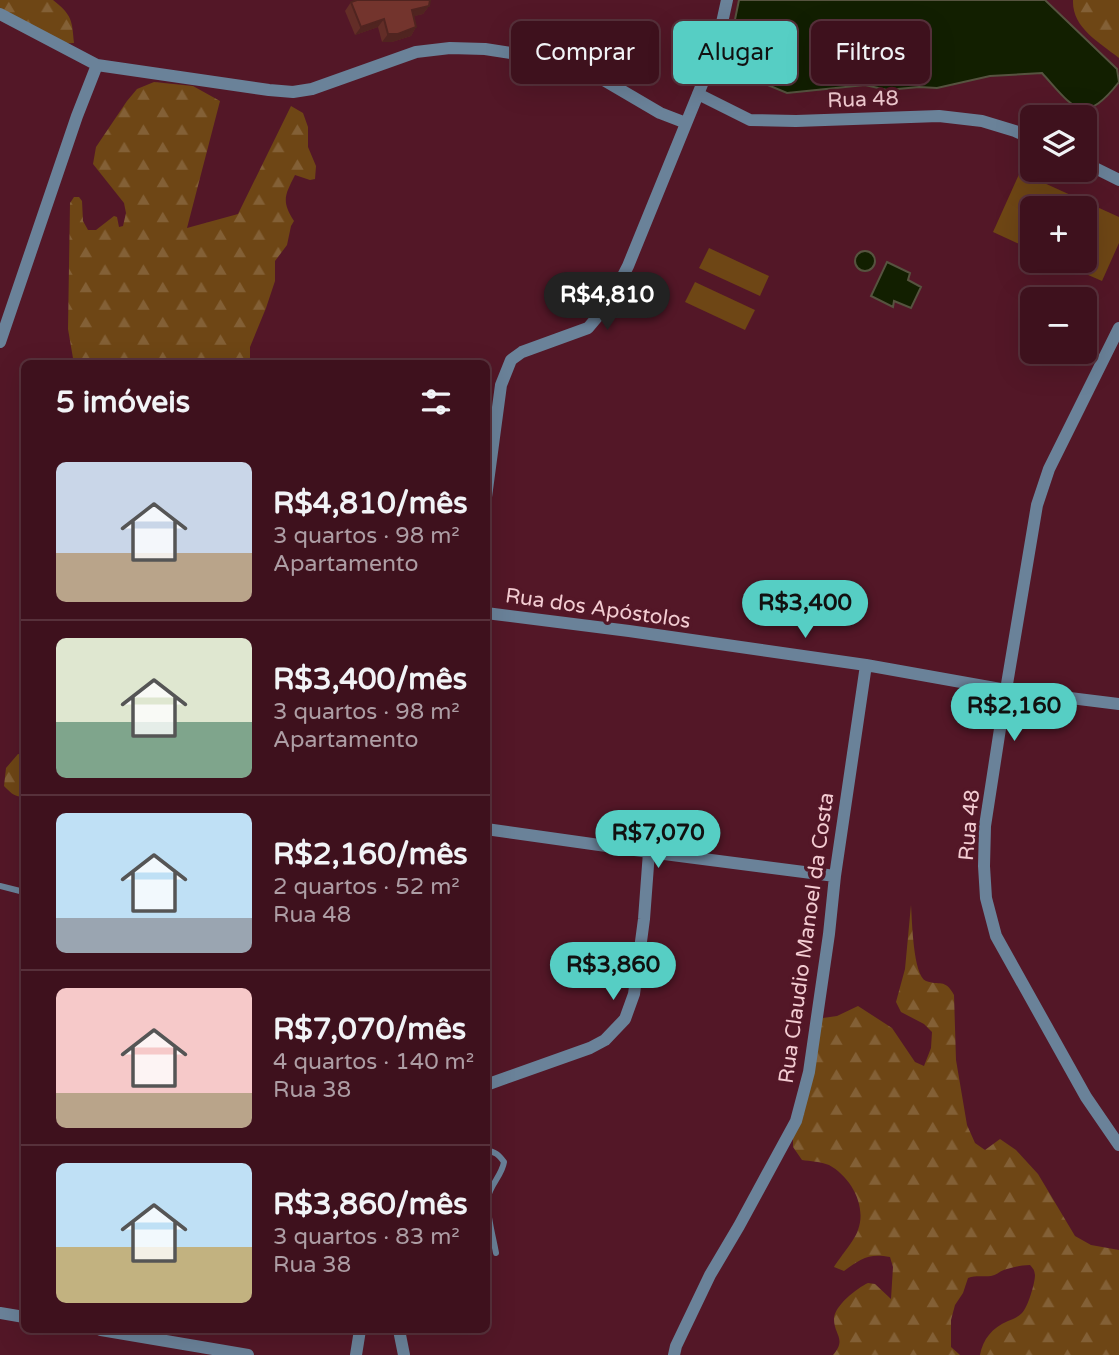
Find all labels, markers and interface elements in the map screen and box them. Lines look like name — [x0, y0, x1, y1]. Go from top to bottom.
chip: Comprar — [511, 21, 659, 84]
chip: Alugar — [673, 21, 797, 84]
chip: Filtros — [811, 21, 930, 84]
street label: Rua 48 — [827, 86, 899, 113]
map controls — [1020, 105, 1097, 364]
button: layers — [1020, 105, 1097, 182]
button: + — [1020, 196, 1097, 273]
pin: R$4,810 — [542, 272, 672, 332]
text: R$4,810 — [560, 281, 654, 309]
button: − — [1020, 287, 1097, 364]
icon: filters — [417, 383, 455, 421]
text: 5 imóveis — [56, 384, 190, 421]
text: R$4,810/mês — [273, 485, 468, 522]
icon: home — [112, 490, 196, 574]
text: 3 quartos · 98 m² — [273, 522, 460, 550]
text: Apartamento — [273, 550, 418, 578]
pin: R$3,400 — [740, 580, 870, 640]
street label: Rua dos Apóstolos — [504, 583, 692, 634]
text: R$3,400 — [758, 589, 852, 617]
text: R$3,400/mês — [273, 661, 467, 698]
icon: home — [112, 666, 196, 750]
pin: R$2,160 — [949, 684, 1079, 743]
text: R$2,160 — [967, 692, 1061, 720]
text: 3 quartos · 98 m² — [273, 698, 460, 726]
text: Apartamento — [273, 726, 418, 754]
street label: Rua 48 — [954, 788, 985, 862]
street label: Rua Claudio Manoel da Costa — [774, 791, 839, 1085]
pin: R$7,070 — [593, 810, 723, 870]
text: R$7,070 — [611, 819, 705, 847]
text: R$2,160/mês — [273, 836, 468, 873]
icon: home — [112, 841, 196, 925]
text: 2 quartos · 52 m² — [273, 873, 460, 901]
text: Rua 48 — [273, 901, 351, 929]
pin: R$3,860 — [548, 942, 678, 1002]
text: R$3,860 — [566, 951, 660, 979]
text: R$7,070/mês — [273, 1011, 466, 1048]
icon: home — [112, 1016, 196, 1100]
text: 4 quartos · 140 m² — [273, 1048, 474, 1076]
text: Rua 38 — [273, 1076, 351, 1104]
text: R$3,860/mês — [273, 1186, 468, 1223]
icon: home — [112, 1191, 196, 1275]
text: 3 quartos · 83 m² — [273, 1223, 460, 1251]
text: Rua 38 — [273, 1251, 351, 1279]

